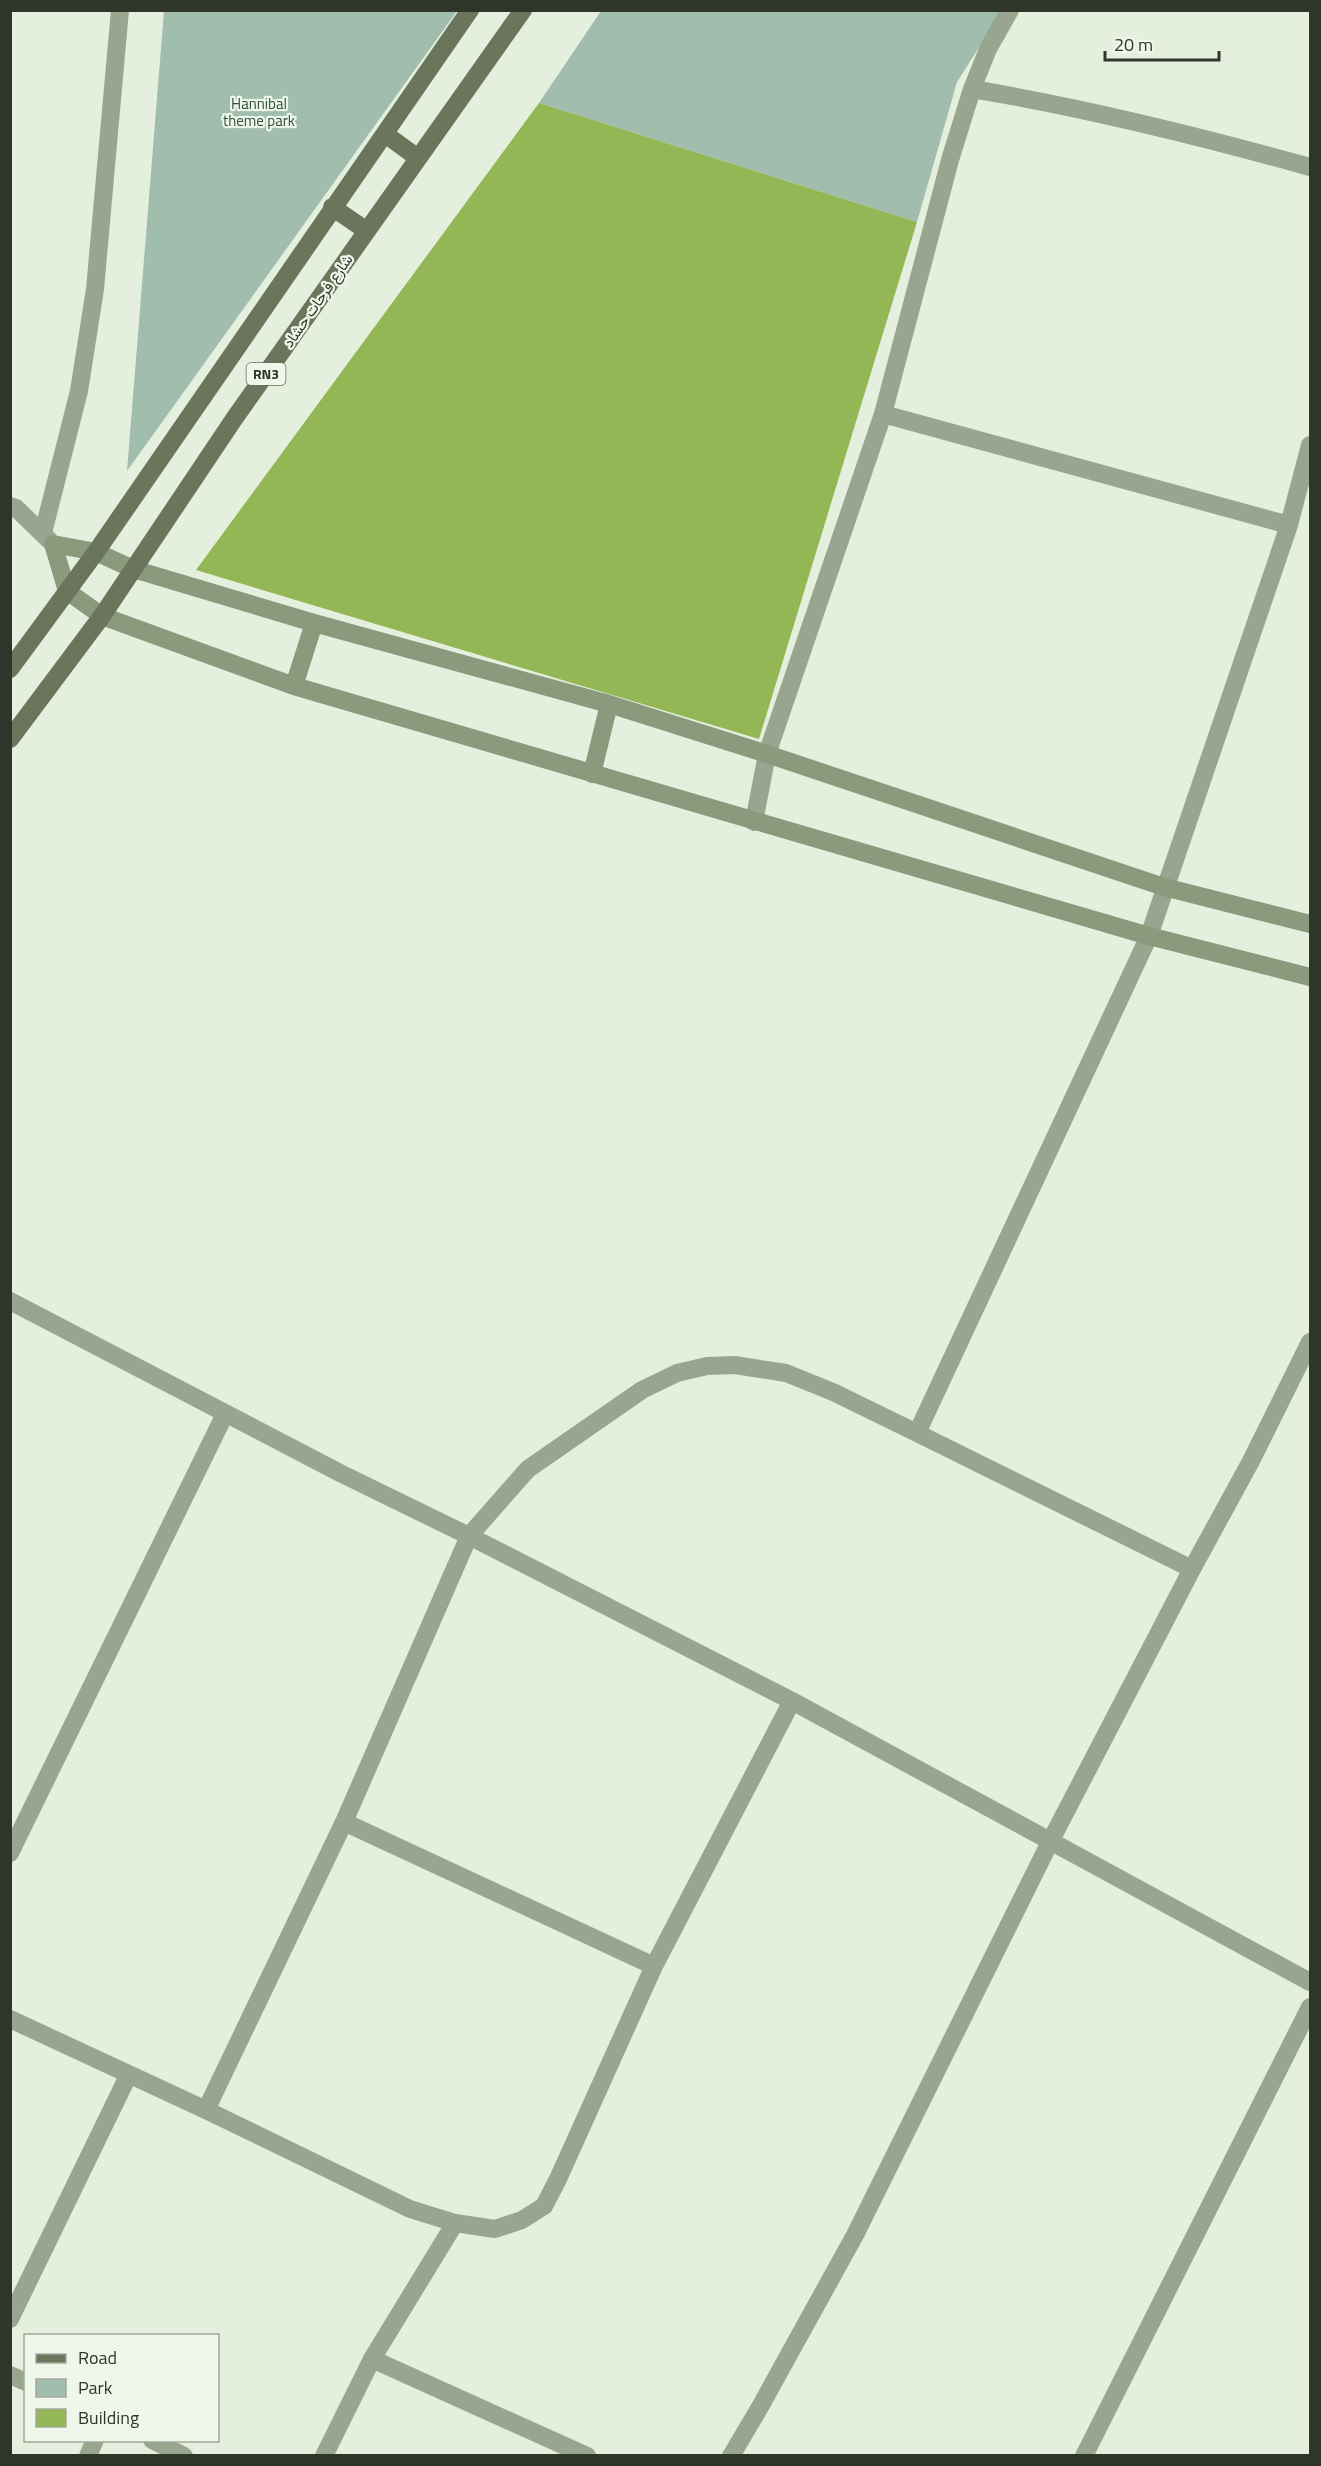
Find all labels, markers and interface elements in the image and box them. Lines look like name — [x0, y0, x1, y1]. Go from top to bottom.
scale bar — [1105, 24, 1219, 62]
text: 20 m — [1114, 31, 1153, 58]
park label: Hannibal theme park — [223, 92, 295, 132]
street label: شارع فرحات حشاد — [277, 249, 358, 352]
road number: RN3 — [246, 363, 286, 385]
legend — [24, 2334, 219, 2442]
text: Road — [78, 2344, 117, 2371]
text: Park — [78, 2374, 113, 2401]
text: Building — [78, 2404, 139, 2431]

